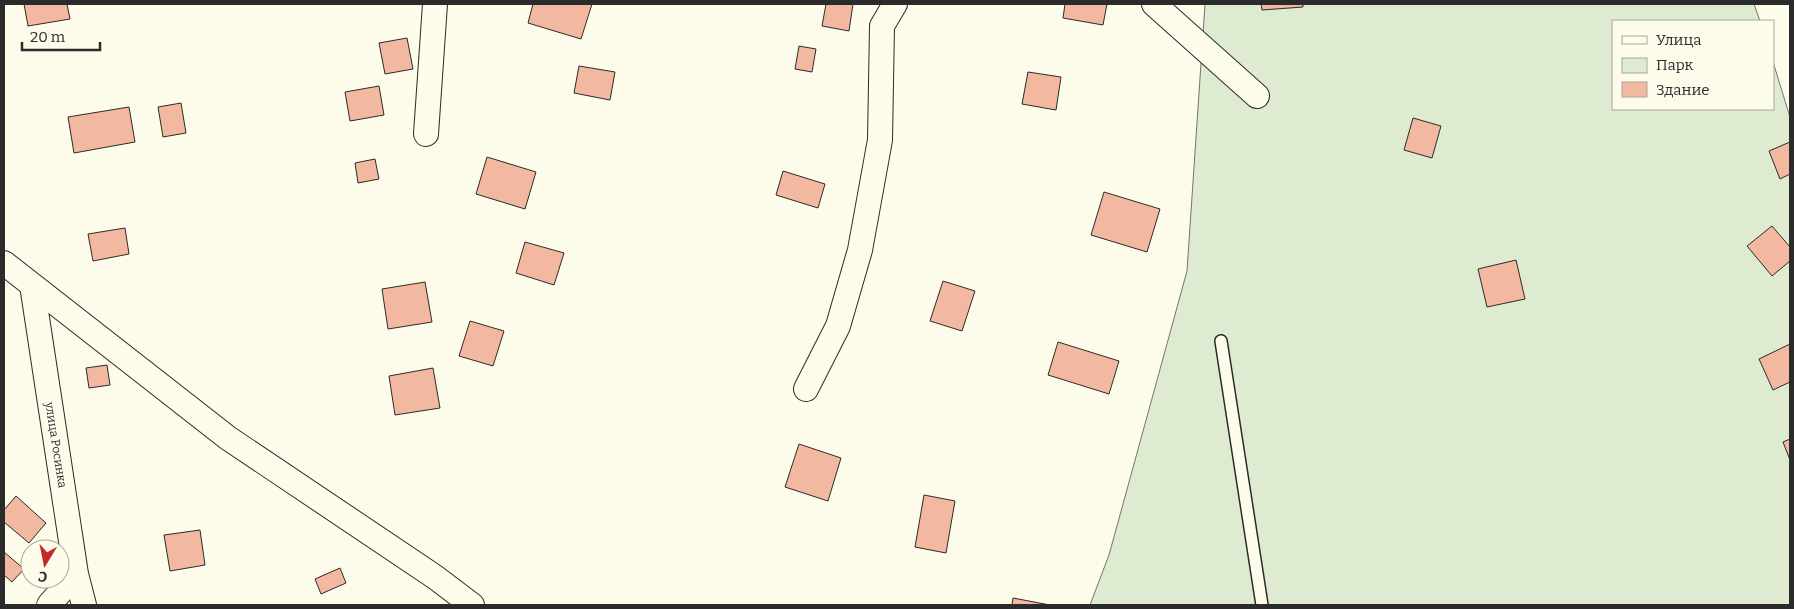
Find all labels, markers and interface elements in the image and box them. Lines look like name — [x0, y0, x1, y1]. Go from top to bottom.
scale bar — [22, 20, 100, 52]
legend — [1612, 20, 1774, 110]
text: 20 m — [30, 28, 66, 46]
text: Улица — [1656, 31, 1702, 49]
text: Парк — [1656, 56, 1694, 74]
text: Здание — [1656, 81, 1710, 99]
street label: улица Росинка — [42, 400, 70, 489]
north arrow — [20, 539, 70, 589]
text: С — [37, 567, 49, 585]

